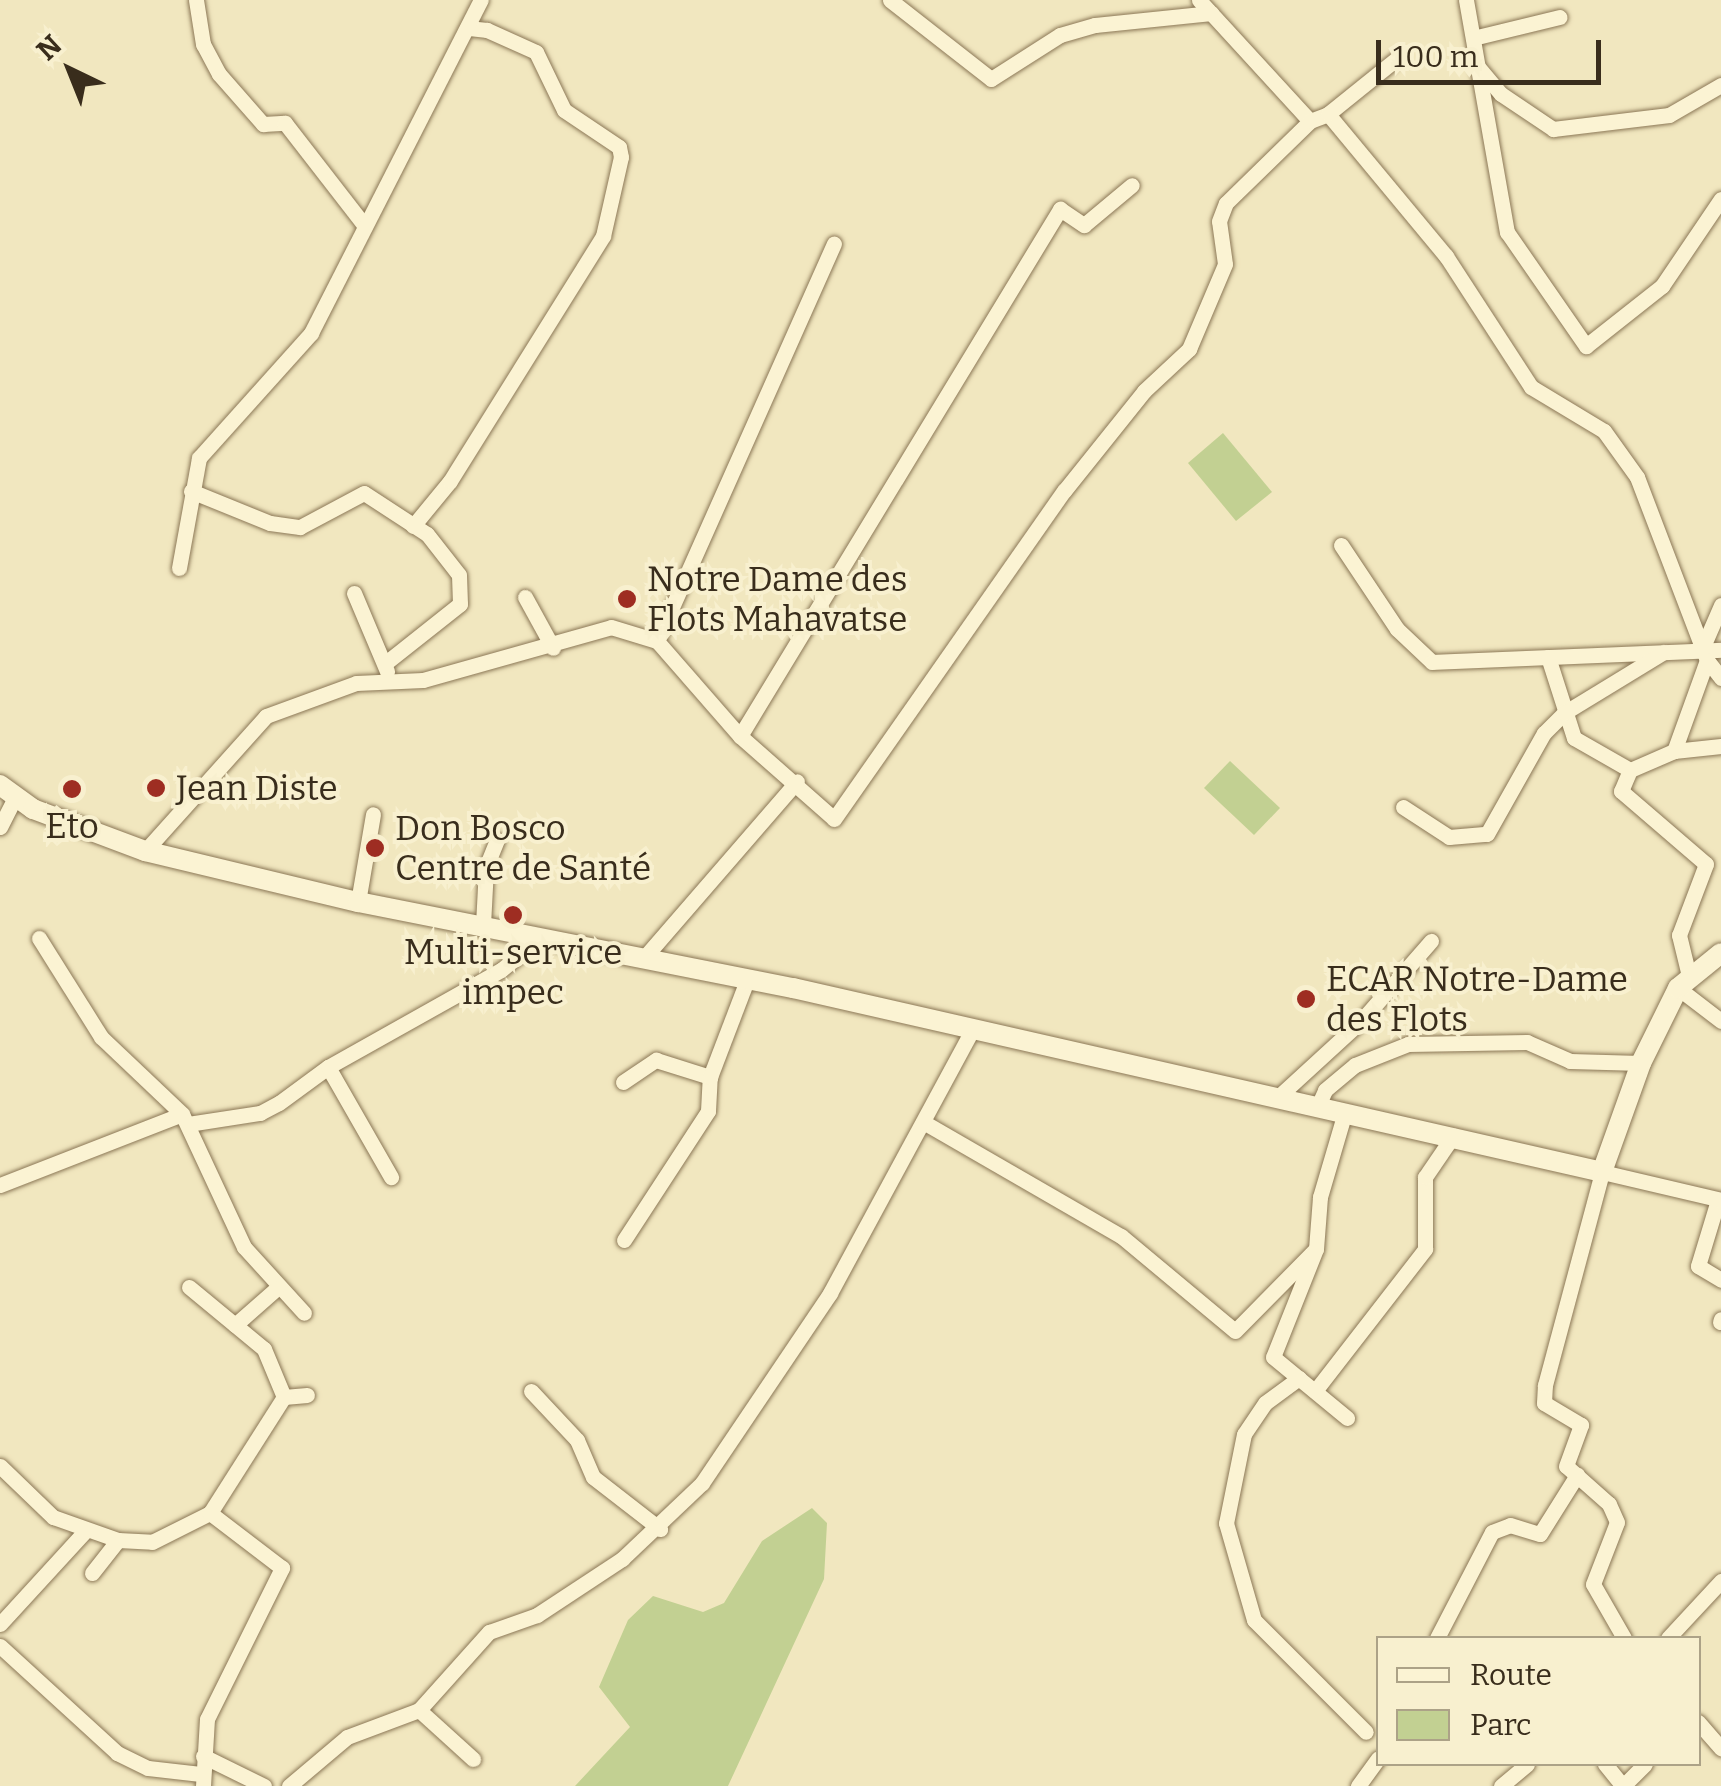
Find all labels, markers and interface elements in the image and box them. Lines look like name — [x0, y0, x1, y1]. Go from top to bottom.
north arrow — [20, 20, 120, 120]
scale bar — [1381, 20, 1606, 82]
text: N — [30, 28, 68, 67]
text: 100 m — [1393, 39, 1478, 75]
place label: Notre Dame des Flots Mahavatse — [647, 558, 907, 640]
marker: Notre Dame des Flots Mahavatse — [616, 588, 638, 610]
place label: Jean Diste — [176, 767, 338, 809]
marker: Jean Diste — [145, 777, 167, 799]
marker: Eto — [61, 778, 83, 800]
place label: Eto — [45, 805, 99, 847]
place label: Don Bosco Centre de Santé — [395, 807, 651, 889]
marker: Don Bosco Centre de Santé — [364, 837, 386, 859]
marker: Multi-service impec — [502, 904, 524, 926]
place label: Multi-service impec — [404, 931, 622, 1013]
place label: ECAR Notre-Dame des Flots — [1326, 958, 1628, 1040]
marker: ECAR Notre-Dame des Flots — [1295, 988, 1317, 1010]
legend — [1376, 1636, 1701, 1766]
text: Route — [1470, 1657, 1552, 1693]
text: Parc — [1470, 1707, 1532, 1743]

